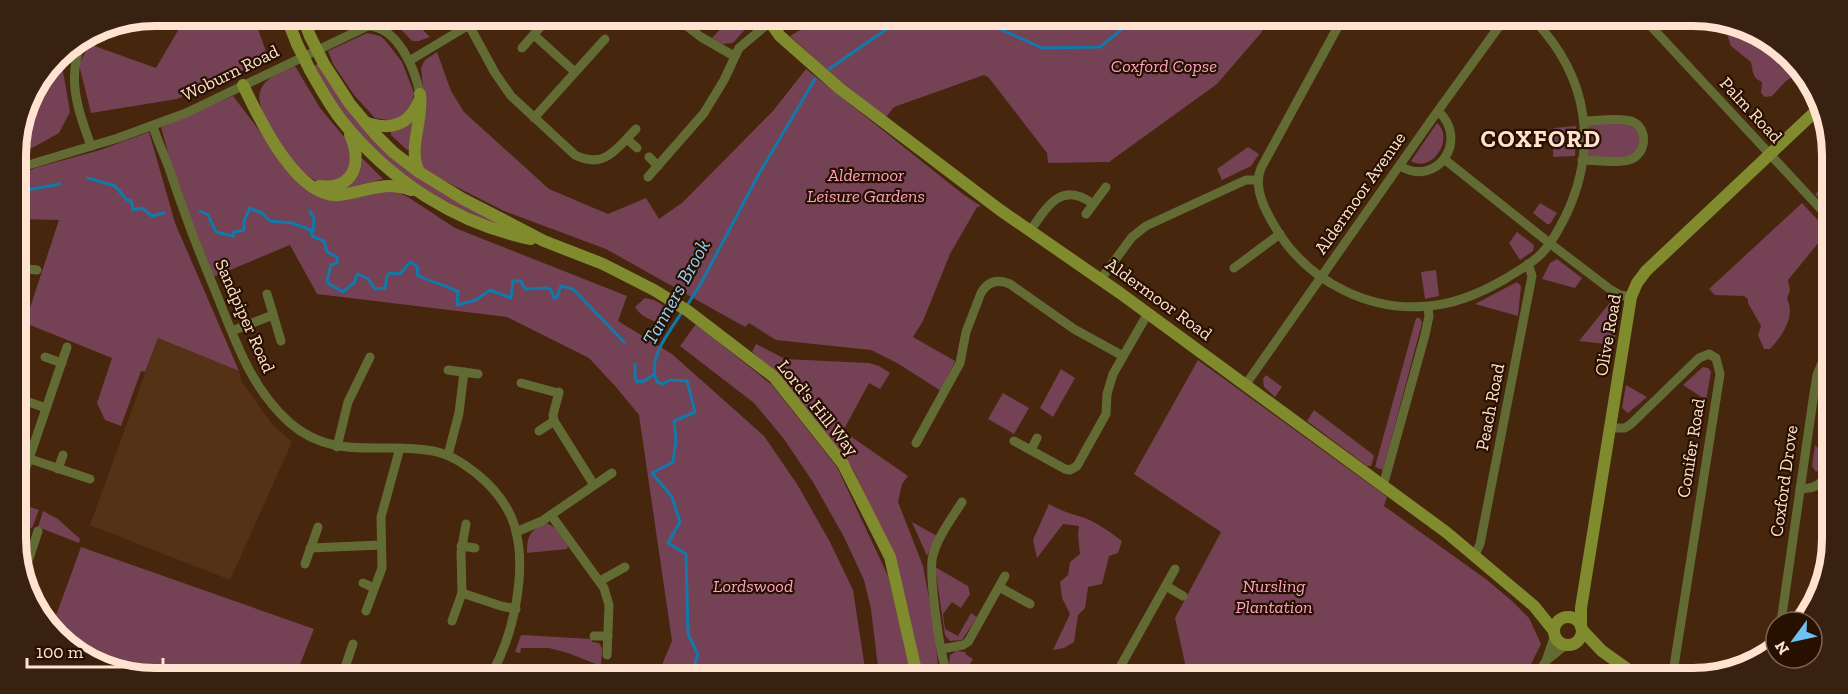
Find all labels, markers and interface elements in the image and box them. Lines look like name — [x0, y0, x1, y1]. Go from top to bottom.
street label: Woburn Road — [178, 40, 282, 106]
park label: Coxford Copse — [1111, 55, 1217, 77]
street label: Palm Road — [1715, 73, 1787, 148]
district label: COXFORD — [1481, 124, 1601, 153]
street label: Aldermoor Avenue — [1310, 128, 1410, 258]
park label: Aldermoor Leisure Gardens — [807, 164, 925, 207]
water label: Tanners Brook — [637, 235, 715, 349]
street label: Aldermoor Road — [1101, 253, 1217, 345]
street label: Sandpiper Road — [210, 256, 280, 376]
street label: Olive Road — [1590, 292, 1626, 378]
street label: Lord's Hill Way — [773, 356, 864, 461]
street label: Peach Road — [1471, 362, 1509, 452]
street label: Conifer Road — [1672, 397, 1710, 499]
street label: Coxford Drove — [1765, 424, 1803, 538]
park label: Lordswood — [713, 575, 793, 597]
park label: Nursling Plantation — [1236, 575, 1313, 618]
north arrow — [1764, 610, 1824, 670]
scale bar — [27, 631, 164, 669]
text: N — [1771, 638, 1793, 658]
text: 100 m — [36, 641, 84, 663]

